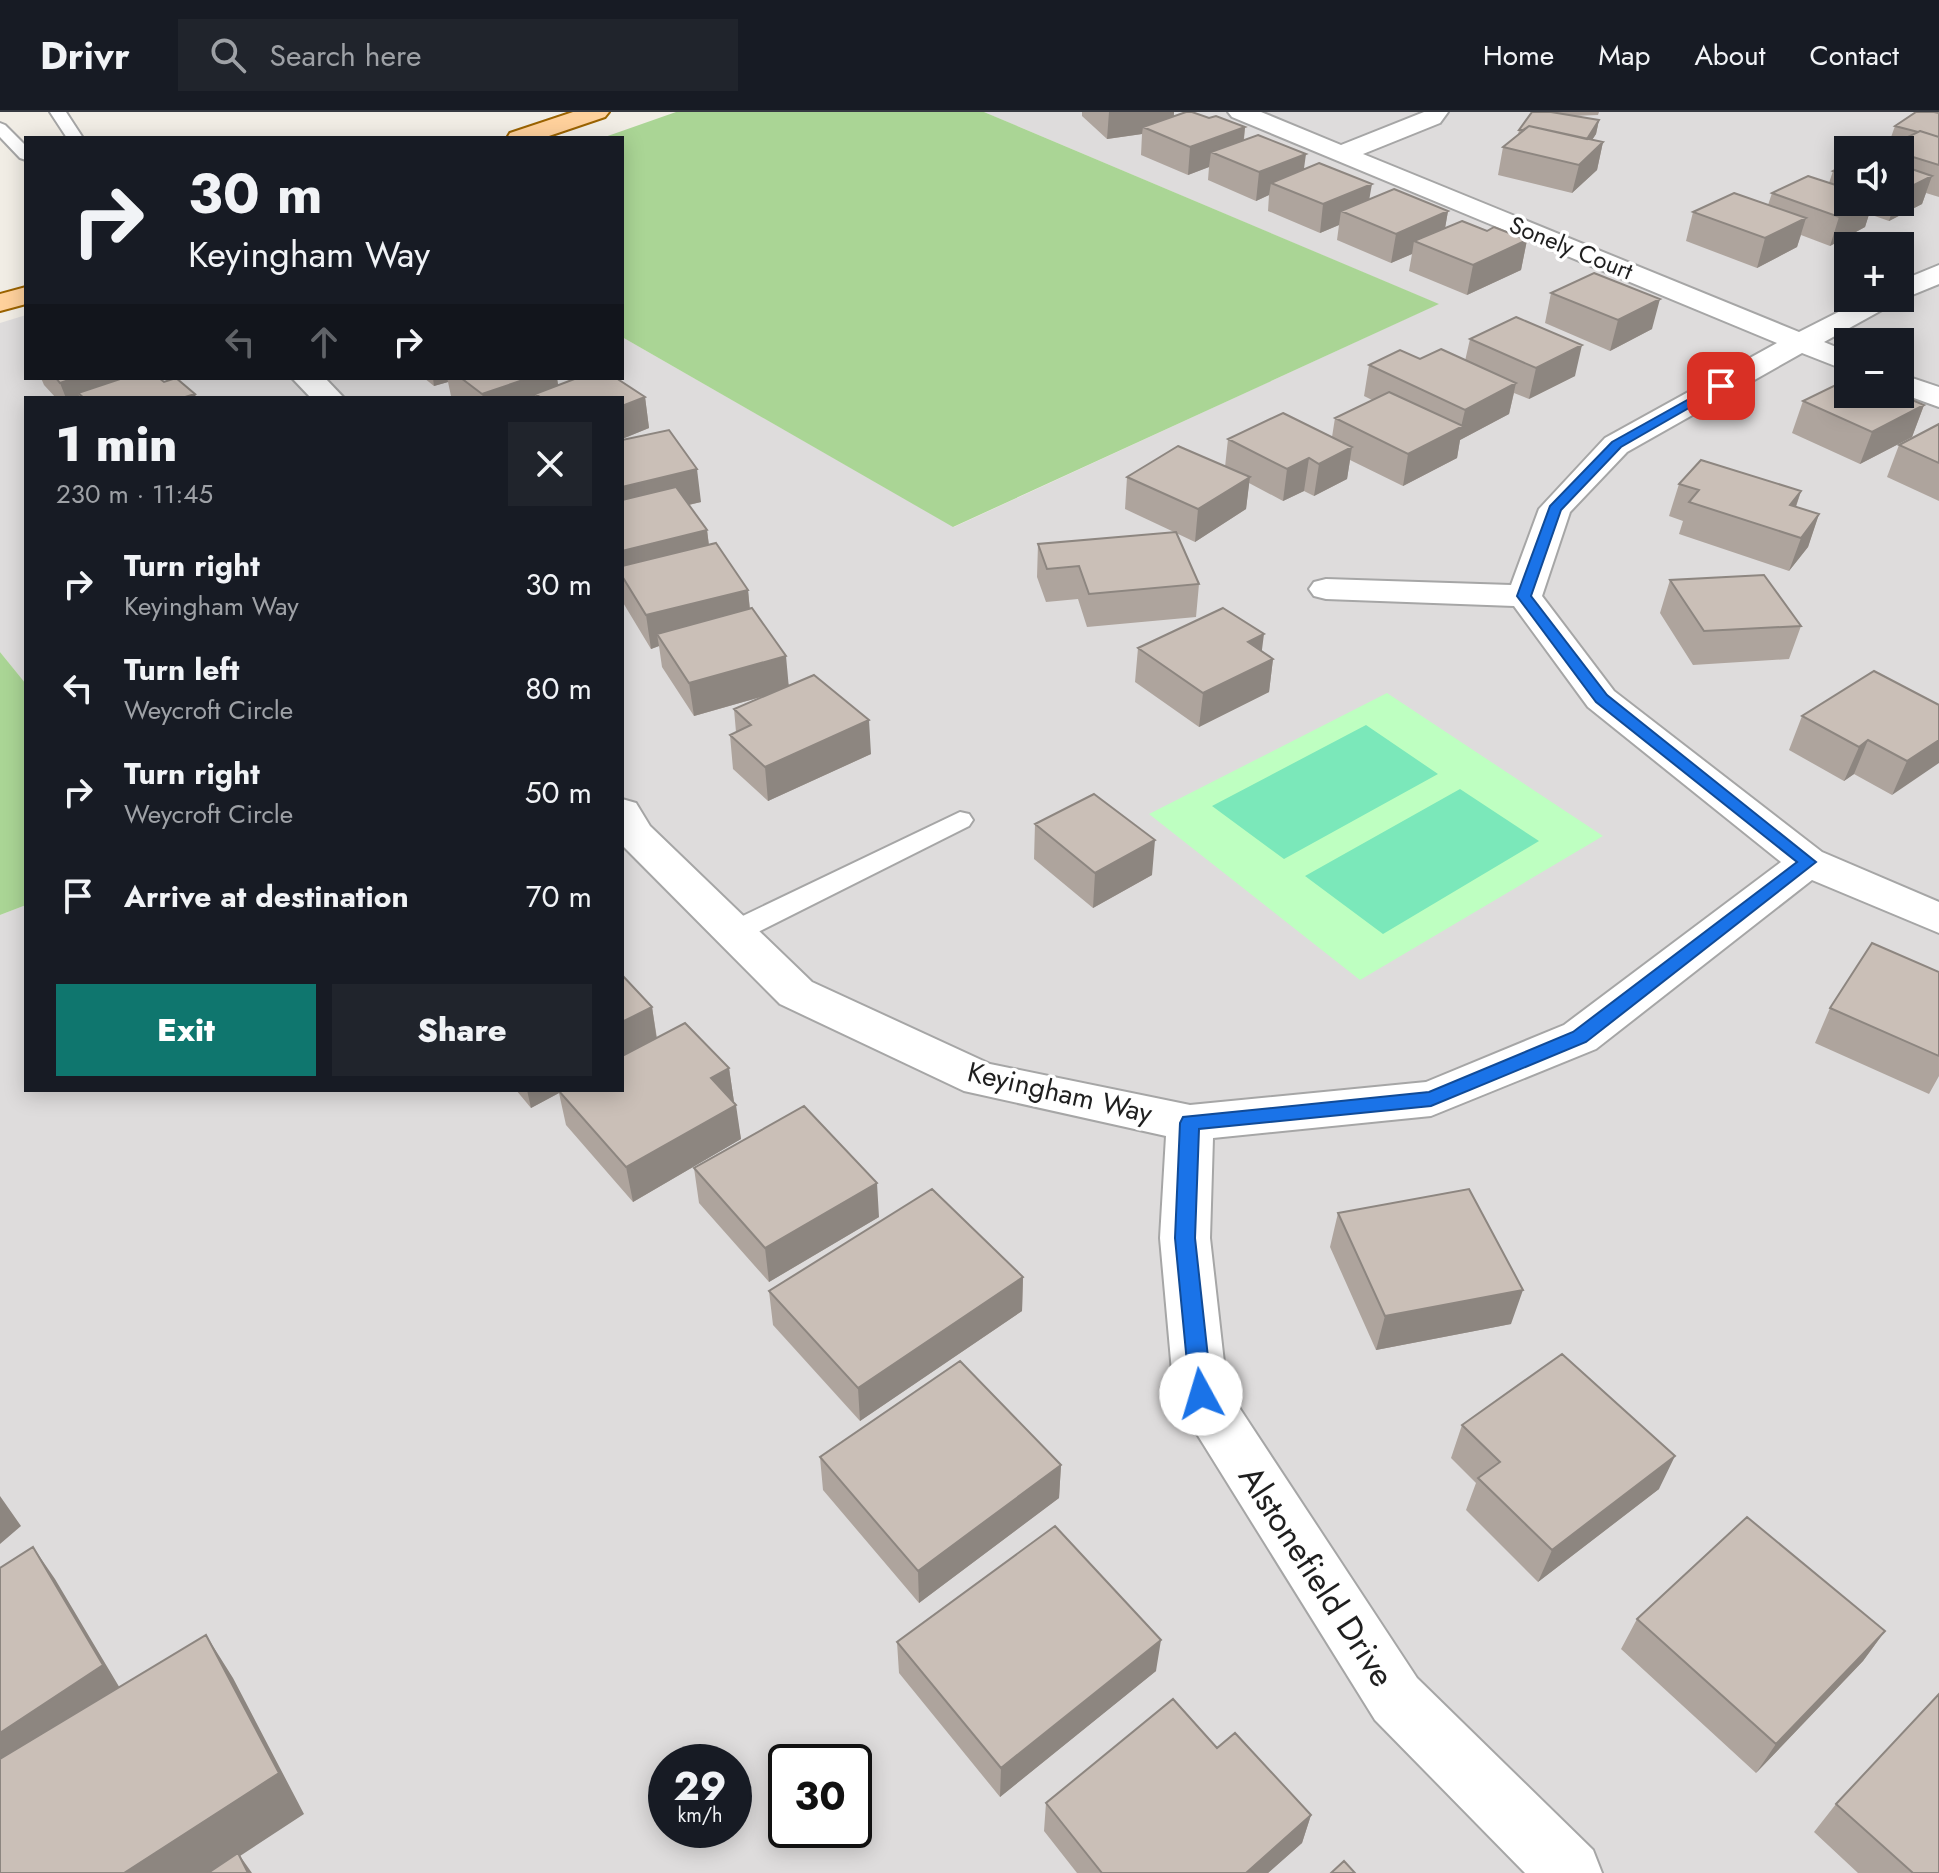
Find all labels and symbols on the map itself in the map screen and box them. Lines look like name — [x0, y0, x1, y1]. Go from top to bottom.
street label: Sonely Court — [1504, 207, 1639, 288]
pin — [1687, 352, 1755, 420]
street label: Keyingham Way — [964, 1051, 1157, 1134]
position arrow — [1159, 1352, 1243, 1436]
street label: Alstonefield Drive — [1227, 1456, 1407, 1697]
speed limit sign: 30 — [768, 1744, 872, 1848]

